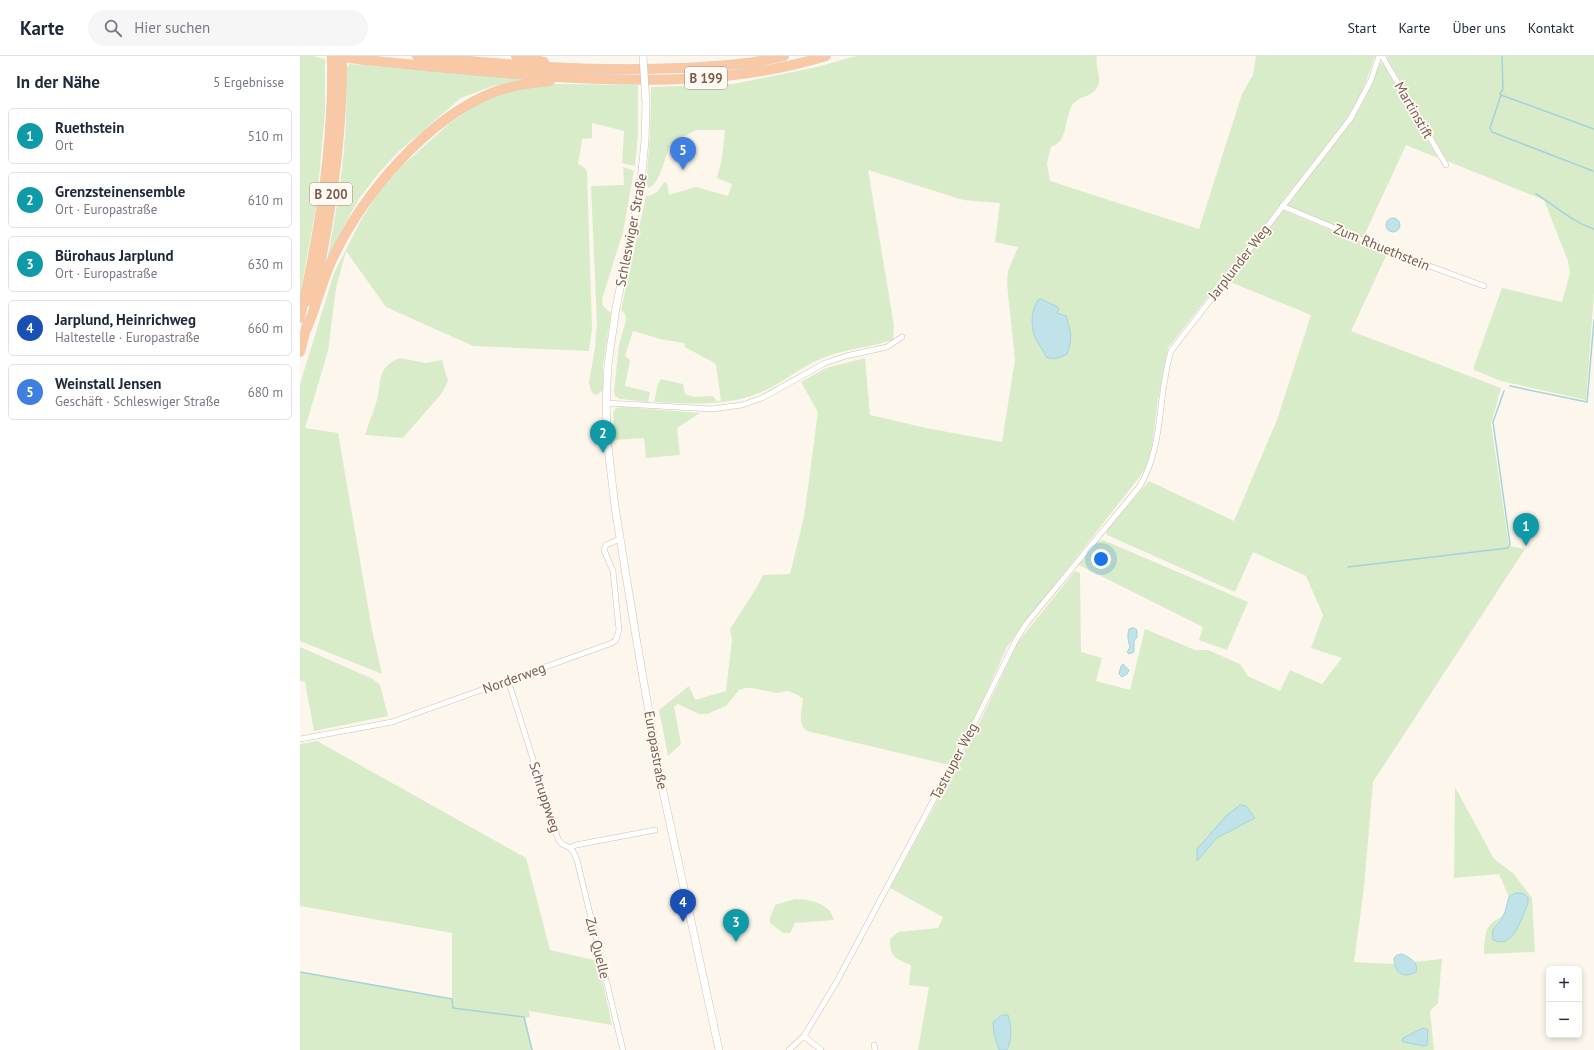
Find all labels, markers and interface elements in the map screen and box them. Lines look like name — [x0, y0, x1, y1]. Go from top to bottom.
search box — [88, 10, 368, 46]
text: Karte — [20, 16, 64, 40]
icon: search — [102, 17, 124, 39]
text: Hier suchen — [134, 18, 210, 37]
text: Start — [1347, 19, 1376, 37]
text: Karte — [1398, 19, 1430, 37]
text: Über uns — [1452, 19, 1506, 37]
text: Kontakt — [1528, 19, 1574, 37]
road number: B 199 — [685, 67, 727, 89]
text: In der Nähe — [16, 71, 100, 93]
text: 5 Ergebnisse — [213, 74, 284, 91]
street label: Martinstift — [1391, 78, 1438, 142]
text: Ruethstein — [55, 118, 124, 137]
text: 1 — [26, 128, 34, 145]
text: 510 m — [248, 128, 283, 145]
text: Ort — [55, 137, 73, 154]
pin: 5 — [670, 137, 696, 170]
street label: Schleswiger Straße — [611, 172, 651, 288]
text: Grenzsteinensemble — [55, 182, 185, 201]
road number: B 200 — [310, 183, 352, 205]
text: 2 — [26, 192, 34, 209]
text: 610 m — [248, 192, 283, 209]
text: Ort · Europastraße — [55, 201, 157, 218]
street label: Zum Rhuethstein — [1331, 220, 1433, 274]
street label: Jarplunder Weg — [1203, 221, 1274, 304]
text: Bürohaus Jarplund — [55, 246, 174, 265]
text: 3 — [26, 256, 34, 273]
text: 630 m — [248, 256, 283, 273]
text: Ort · Europastraße — [55, 265, 157, 282]
text: Jarplund, Heinrichweg — [55, 310, 196, 329]
text: 4 — [26, 320, 34, 337]
text: 660 m — [248, 320, 283, 337]
text: Haltestelle · Europastraße — [55, 329, 200, 346]
text: Weinstall Jensen — [55, 374, 162, 393]
text: 5 — [26, 384, 34, 401]
text: 680 m — [248, 384, 283, 401]
text: Geschäft · Schleswiger Straße — [55, 393, 220, 410]
pin: 2 — [590, 420, 616, 453]
pin: 1 — [1513, 513, 1539, 546]
your location — [1091, 549, 1111, 569]
street label: Norderweg — [480, 658, 548, 698]
street label: Europastraße — [640, 709, 672, 791]
street label: Tastruper Weg — [926, 719, 982, 803]
street label: Schruppweg — [525, 759, 565, 835]
pin: 4 — [670, 889, 696, 922]
pin: 3 — [723, 909, 749, 942]
street label: Zur Quelle — [582, 915, 614, 981]
map controls — [1546, 966, 1582, 1038]
button: + — [1546, 966, 1582, 1002]
button: − — [1546, 1002, 1582, 1038]

